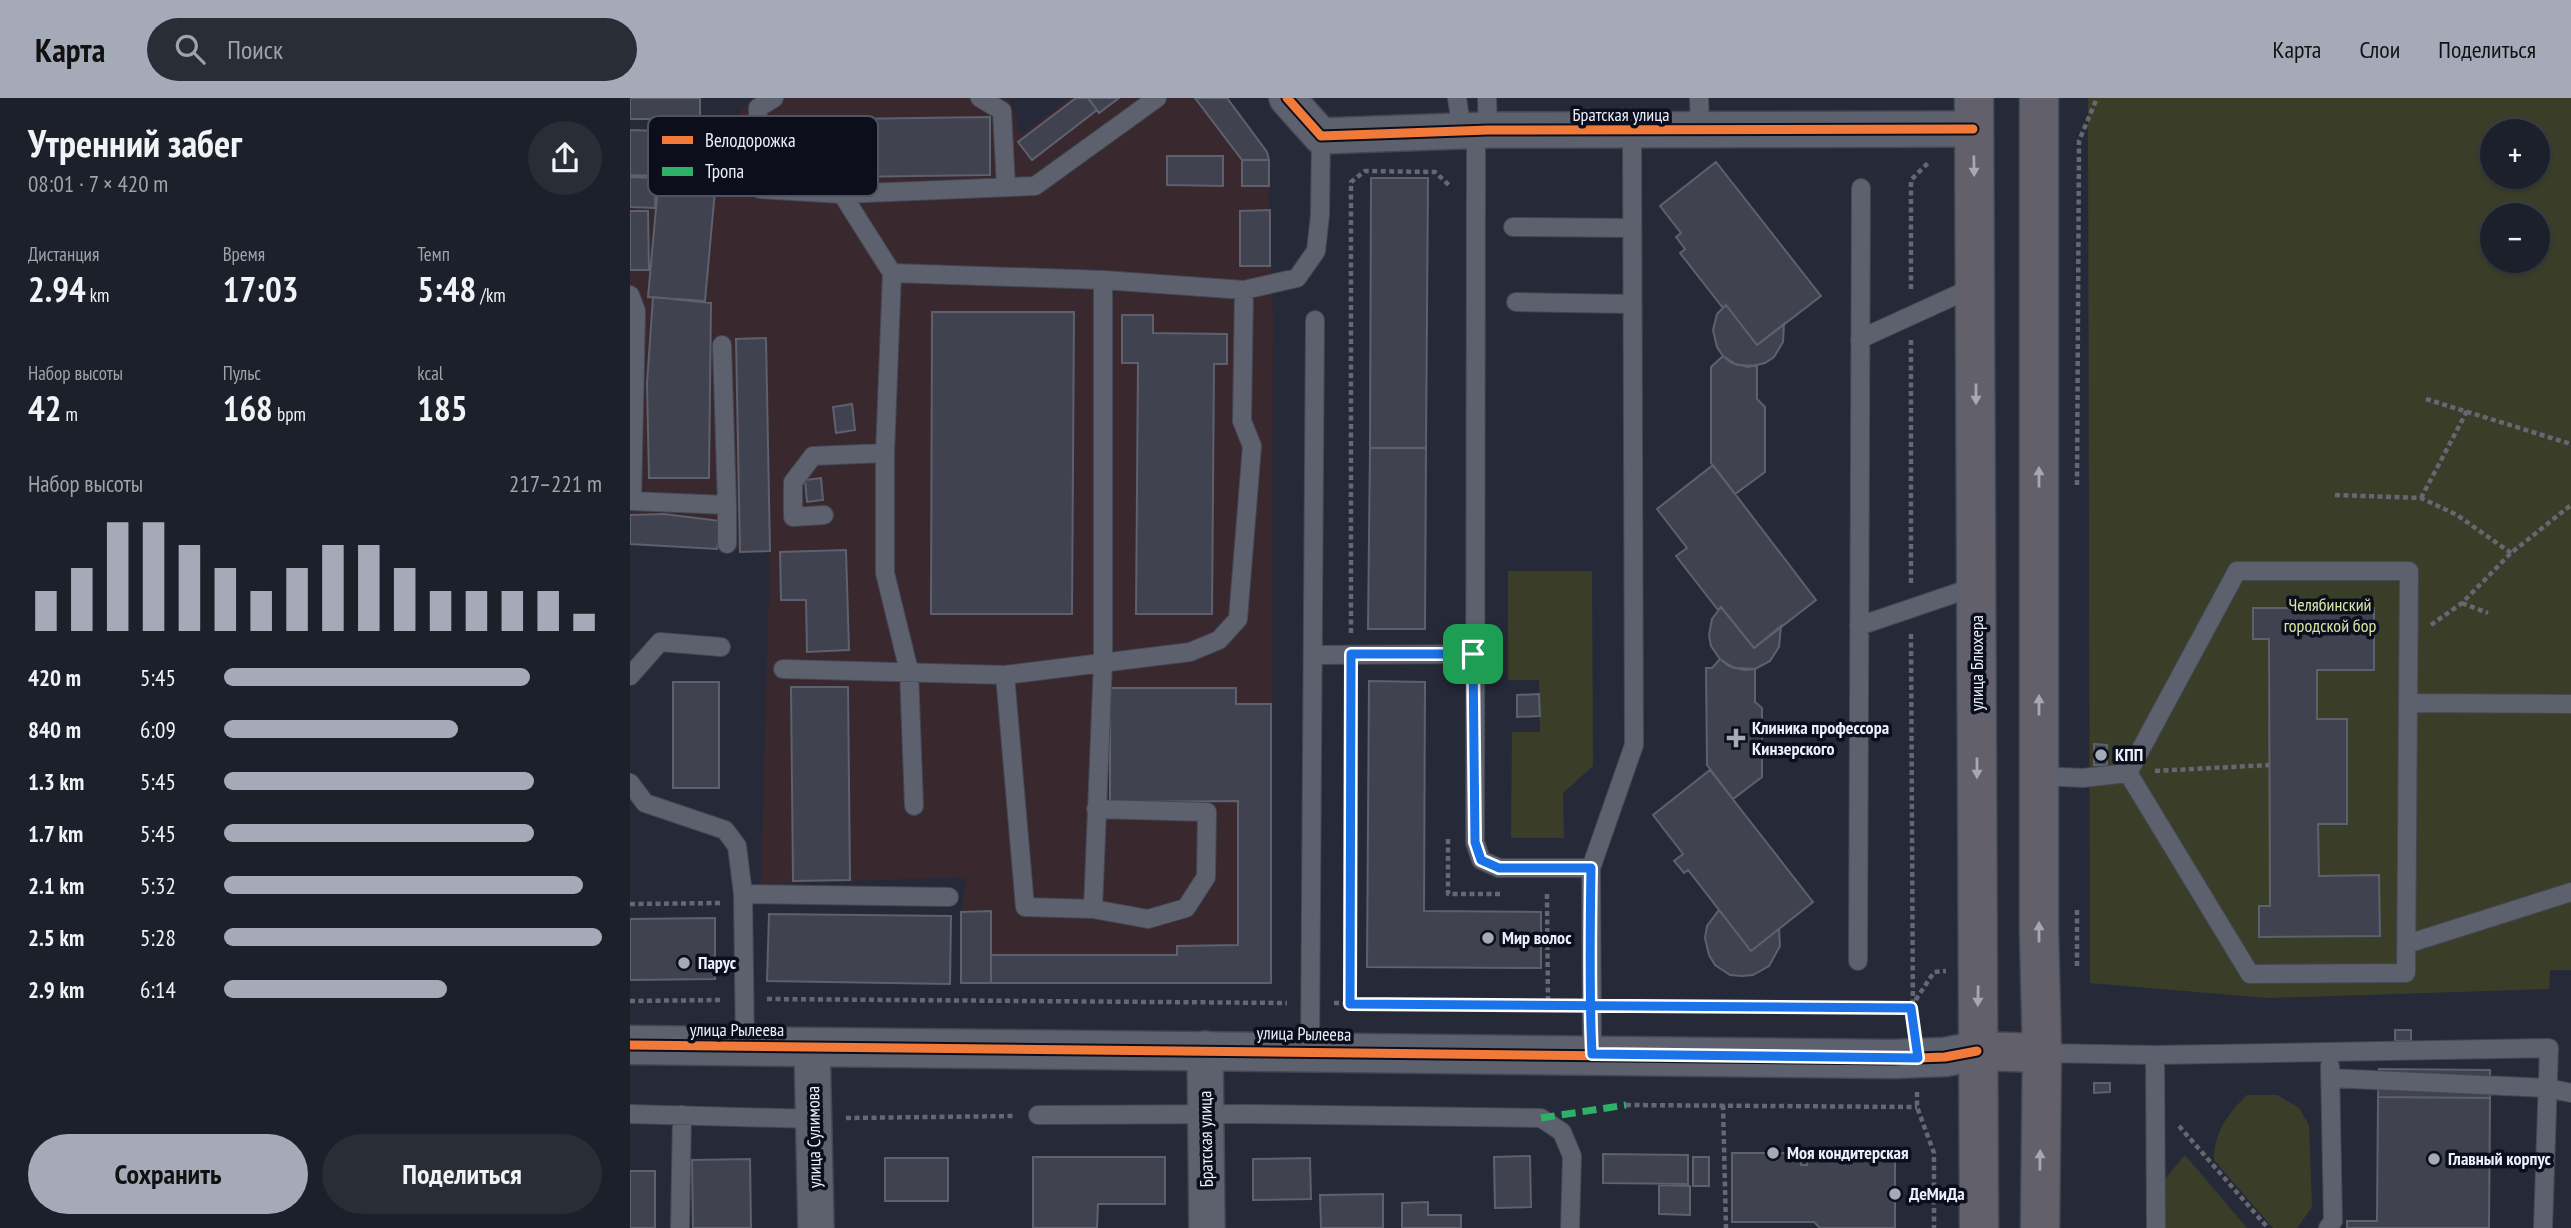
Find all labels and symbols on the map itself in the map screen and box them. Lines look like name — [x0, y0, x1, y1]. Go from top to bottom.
street label: Братская улица — [1573, 103, 1669, 126]
legend — [648, 116, 878, 196]
text: Велодорожка — [705, 128, 796, 152]
one-way arrow — [1968, 155, 1980, 177]
text: Тропа — [705, 159, 744, 183]
one-way arrow — [1971, 383, 1982, 405]
one-way arrow — [2033, 466, 2045, 488]
park label: Челябинский городской бор — [2284, 593, 2376, 637]
street label: улица Блюхера — [1965, 615, 1988, 711]
pin — [1443, 624, 1503, 684]
one-way arrow — [2033, 694, 2045, 716]
place label: Клиника профессора Кинзерского — [1752, 716, 1889, 760]
marker: Клиника профессора Кинзерского — [1726, 728, 1746, 748]
place label: КПП — [2115, 743, 2143, 766]
marker: КПП — [2093, 747, 2109, 763]
one-way arrow — [1971, 757, 1983, 779]
one-way arrow — [2033, 921, 2045, 943]
place label: Мир волос — [1502, 926, 1572, 949]
marker: Мир волос — [1480, 930, 1496, 946]
place label: Парус — [698, 951, 737, 974]
marker: Парус — [676, 955, 692, 971]
one-way arrow — [1972, 985, 1984, 1007]
street label: улица Рылеева — [690, 1018, 784, 1041]
street label: улица Рылеева — [1257, 1021, 1351, 1046]
street label: улица Сулимова — [801, 1086, 826, 1188]
street label: Братская улица — [1193, 1090, 1218, 1188]
place label: Моя кондитерская — [1787, 1141, 1909, 1164]
marker: Моя кондитерская — [1765, 1145, 1781, 1161]
place label: Главный корпус — [2448, 1147, 2552, 1170]
one-way arrow — [2034, 1149, 2046, 1171]
marker: Главный корпус — [2426, 1151, 2442, 1167]
place label: ДеМиДа — [1909, 1182, 1965, 1205]
marker: ДеМиДа — [1887, 1186, 1903, 1202]

